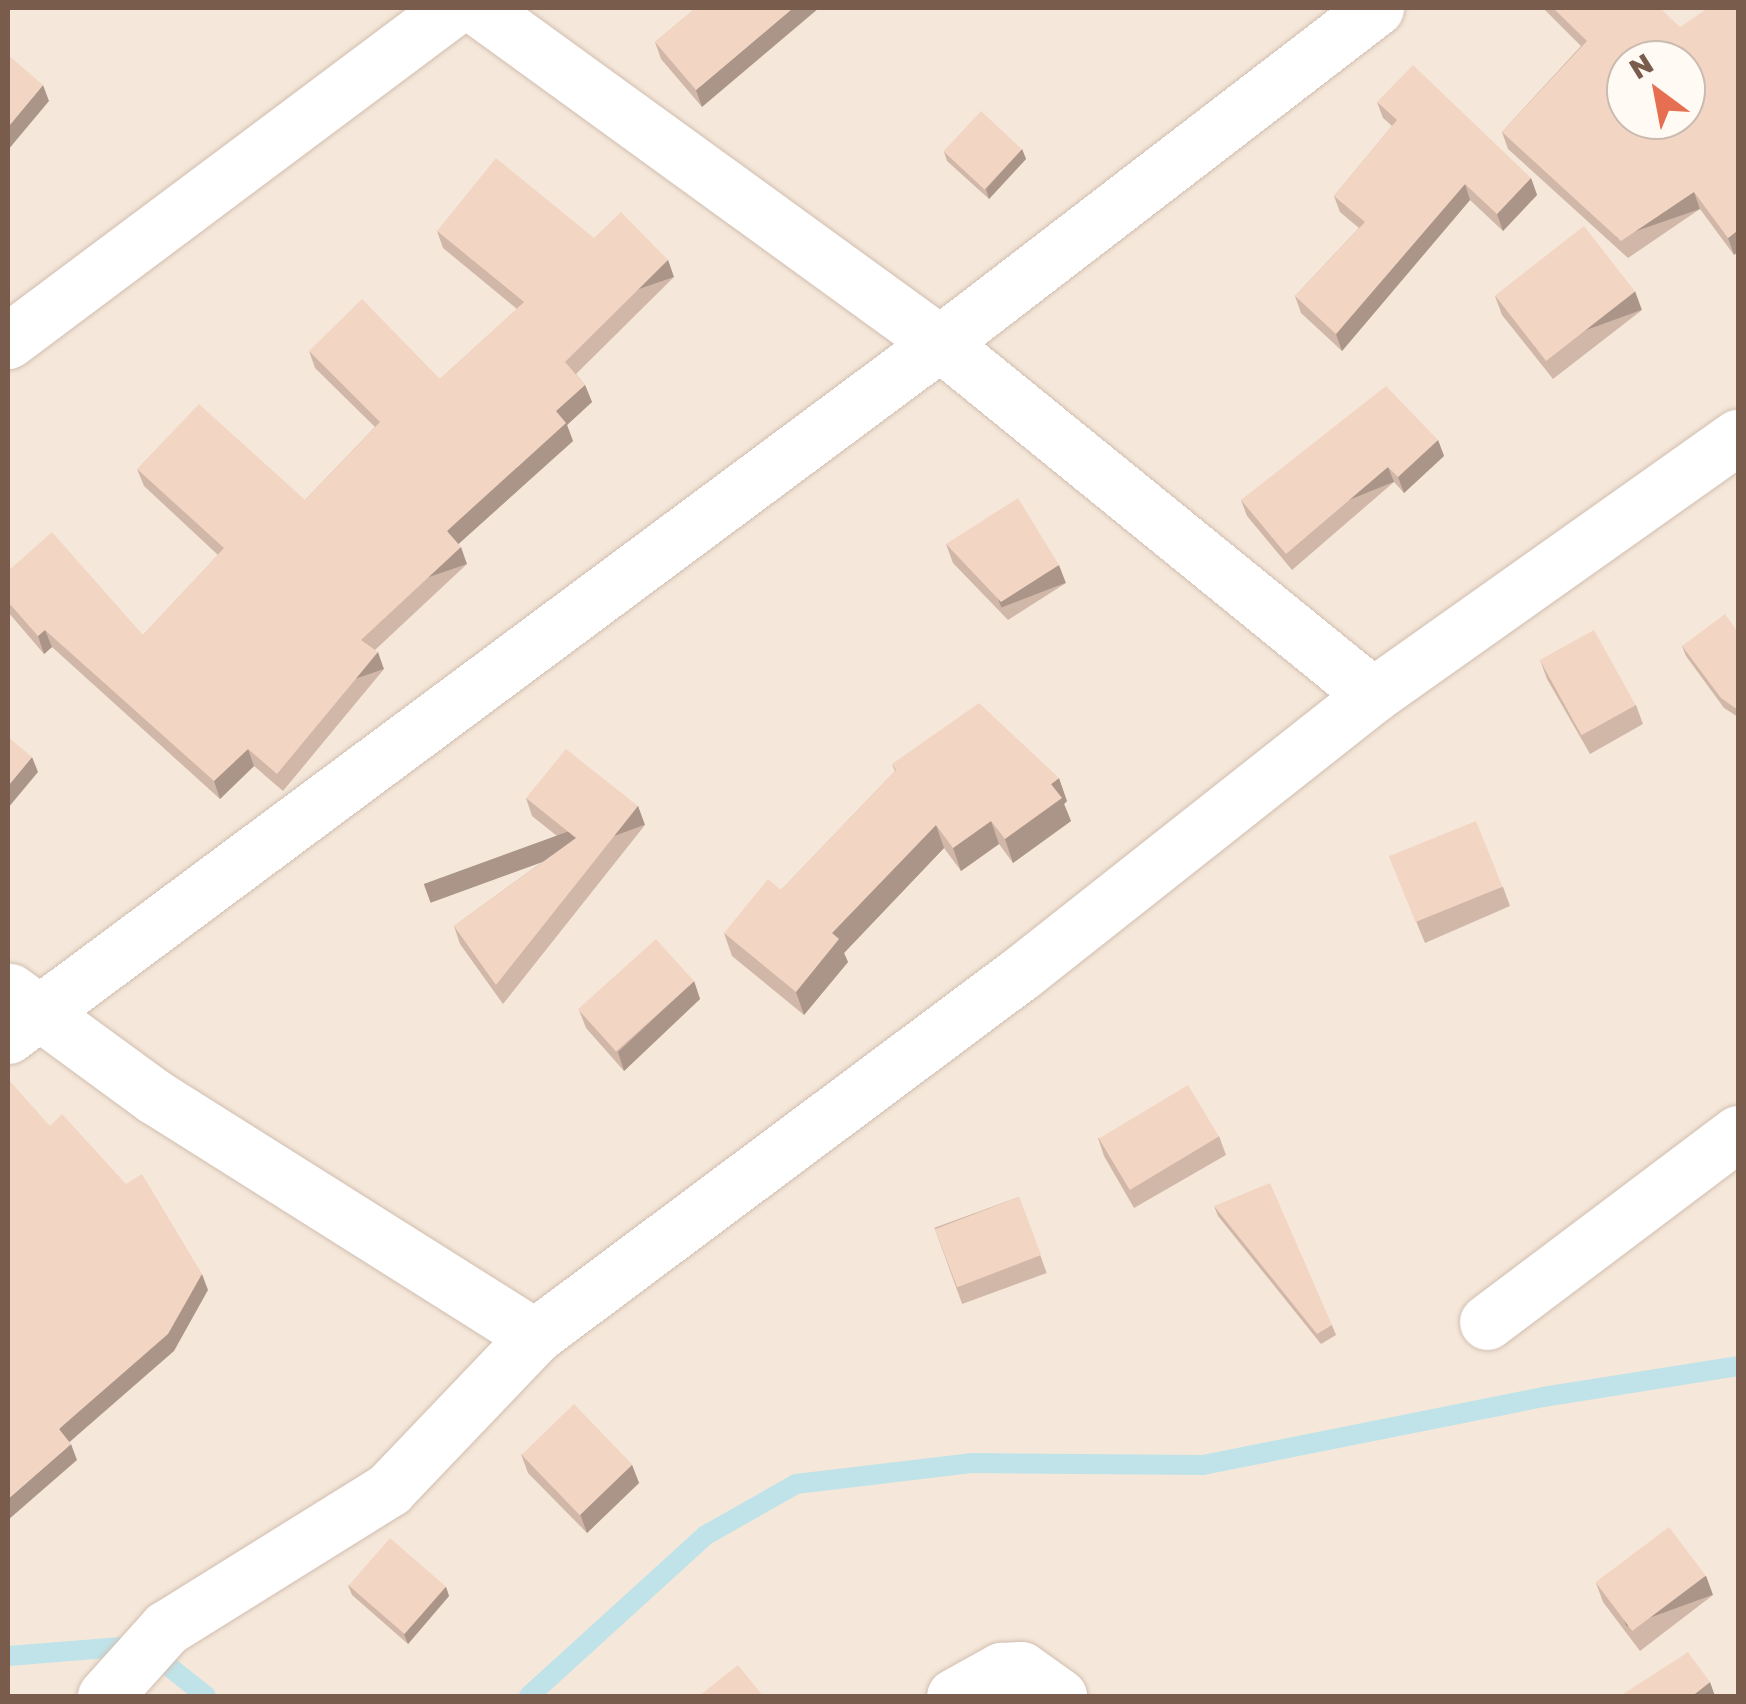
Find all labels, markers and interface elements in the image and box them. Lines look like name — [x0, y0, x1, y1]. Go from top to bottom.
north arrow — [1606, 40, 1706, 140]
text: N — [1623, 46, 1659, 85]

